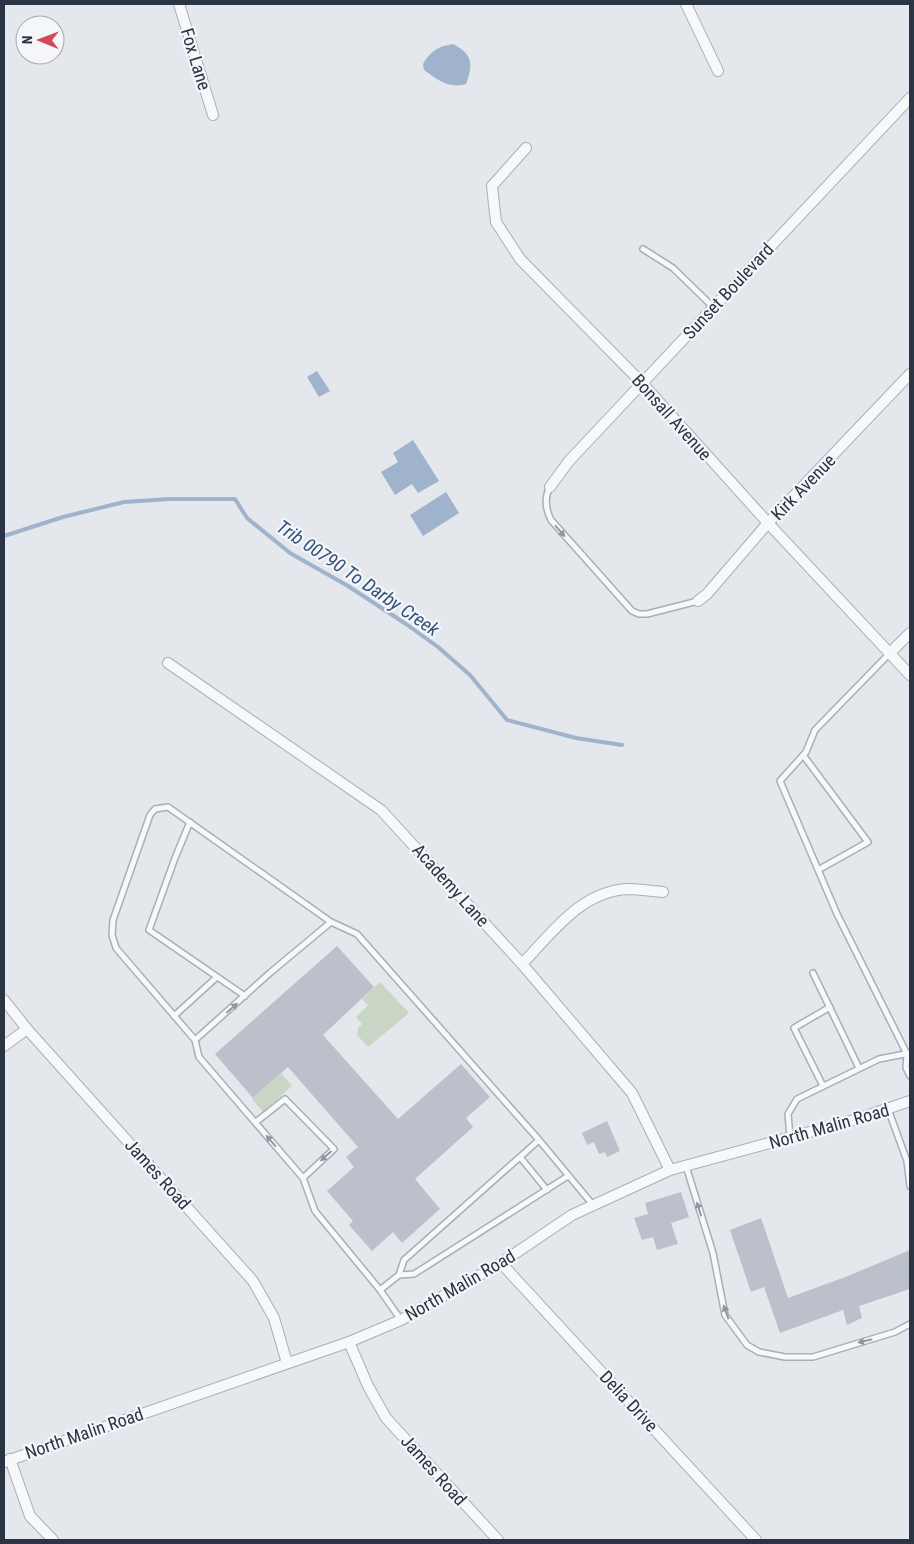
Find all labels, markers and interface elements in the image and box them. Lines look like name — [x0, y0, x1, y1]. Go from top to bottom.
north arrow — [15, 15, 65, 65]
street label: Fox Lane — [177, 25, 215, 93]
text: N — [19, 35, 35, 44]
street label: Sunset Boulevard — [678, 239, 778, 343]
street label: Bonsall Avenue — [628, 370, 716, 464]
street label: Kirk Avenue — [766, 450, 840, 524]
water label: Trib 00790 To Darby Creek — [272, 515, 444, 641]
one-way arrow — [555, 524, 566, 537]
street label: Academy Lane — [408, 839, 494, 931]
one-way arrow — [225, 1002, 237, 1014]
street label: North Malin Road — [767, 1099, 891, 1153]
street label: James Road — [121, 1134, 195, 1214]
one-way arrow — [266, 1134, 277, 1147]
one-way arrow — [320, 1151, 333, 1162]
one-way arrow — [695, 1202, 703, 1217]
street label: North Malin Road — [401, 1245, 519, 1325]
one-way arrow — [722, 1304, 730, 1319]
one-way arrow — [857, 1337, 872, 1345]
street label: Delia Drive — [596, 1366, 662, 1436]
street label: North Malin Road — [22, 1403, 146, 1463]
street label: James Road — [397, 1430, 471, 1510]

